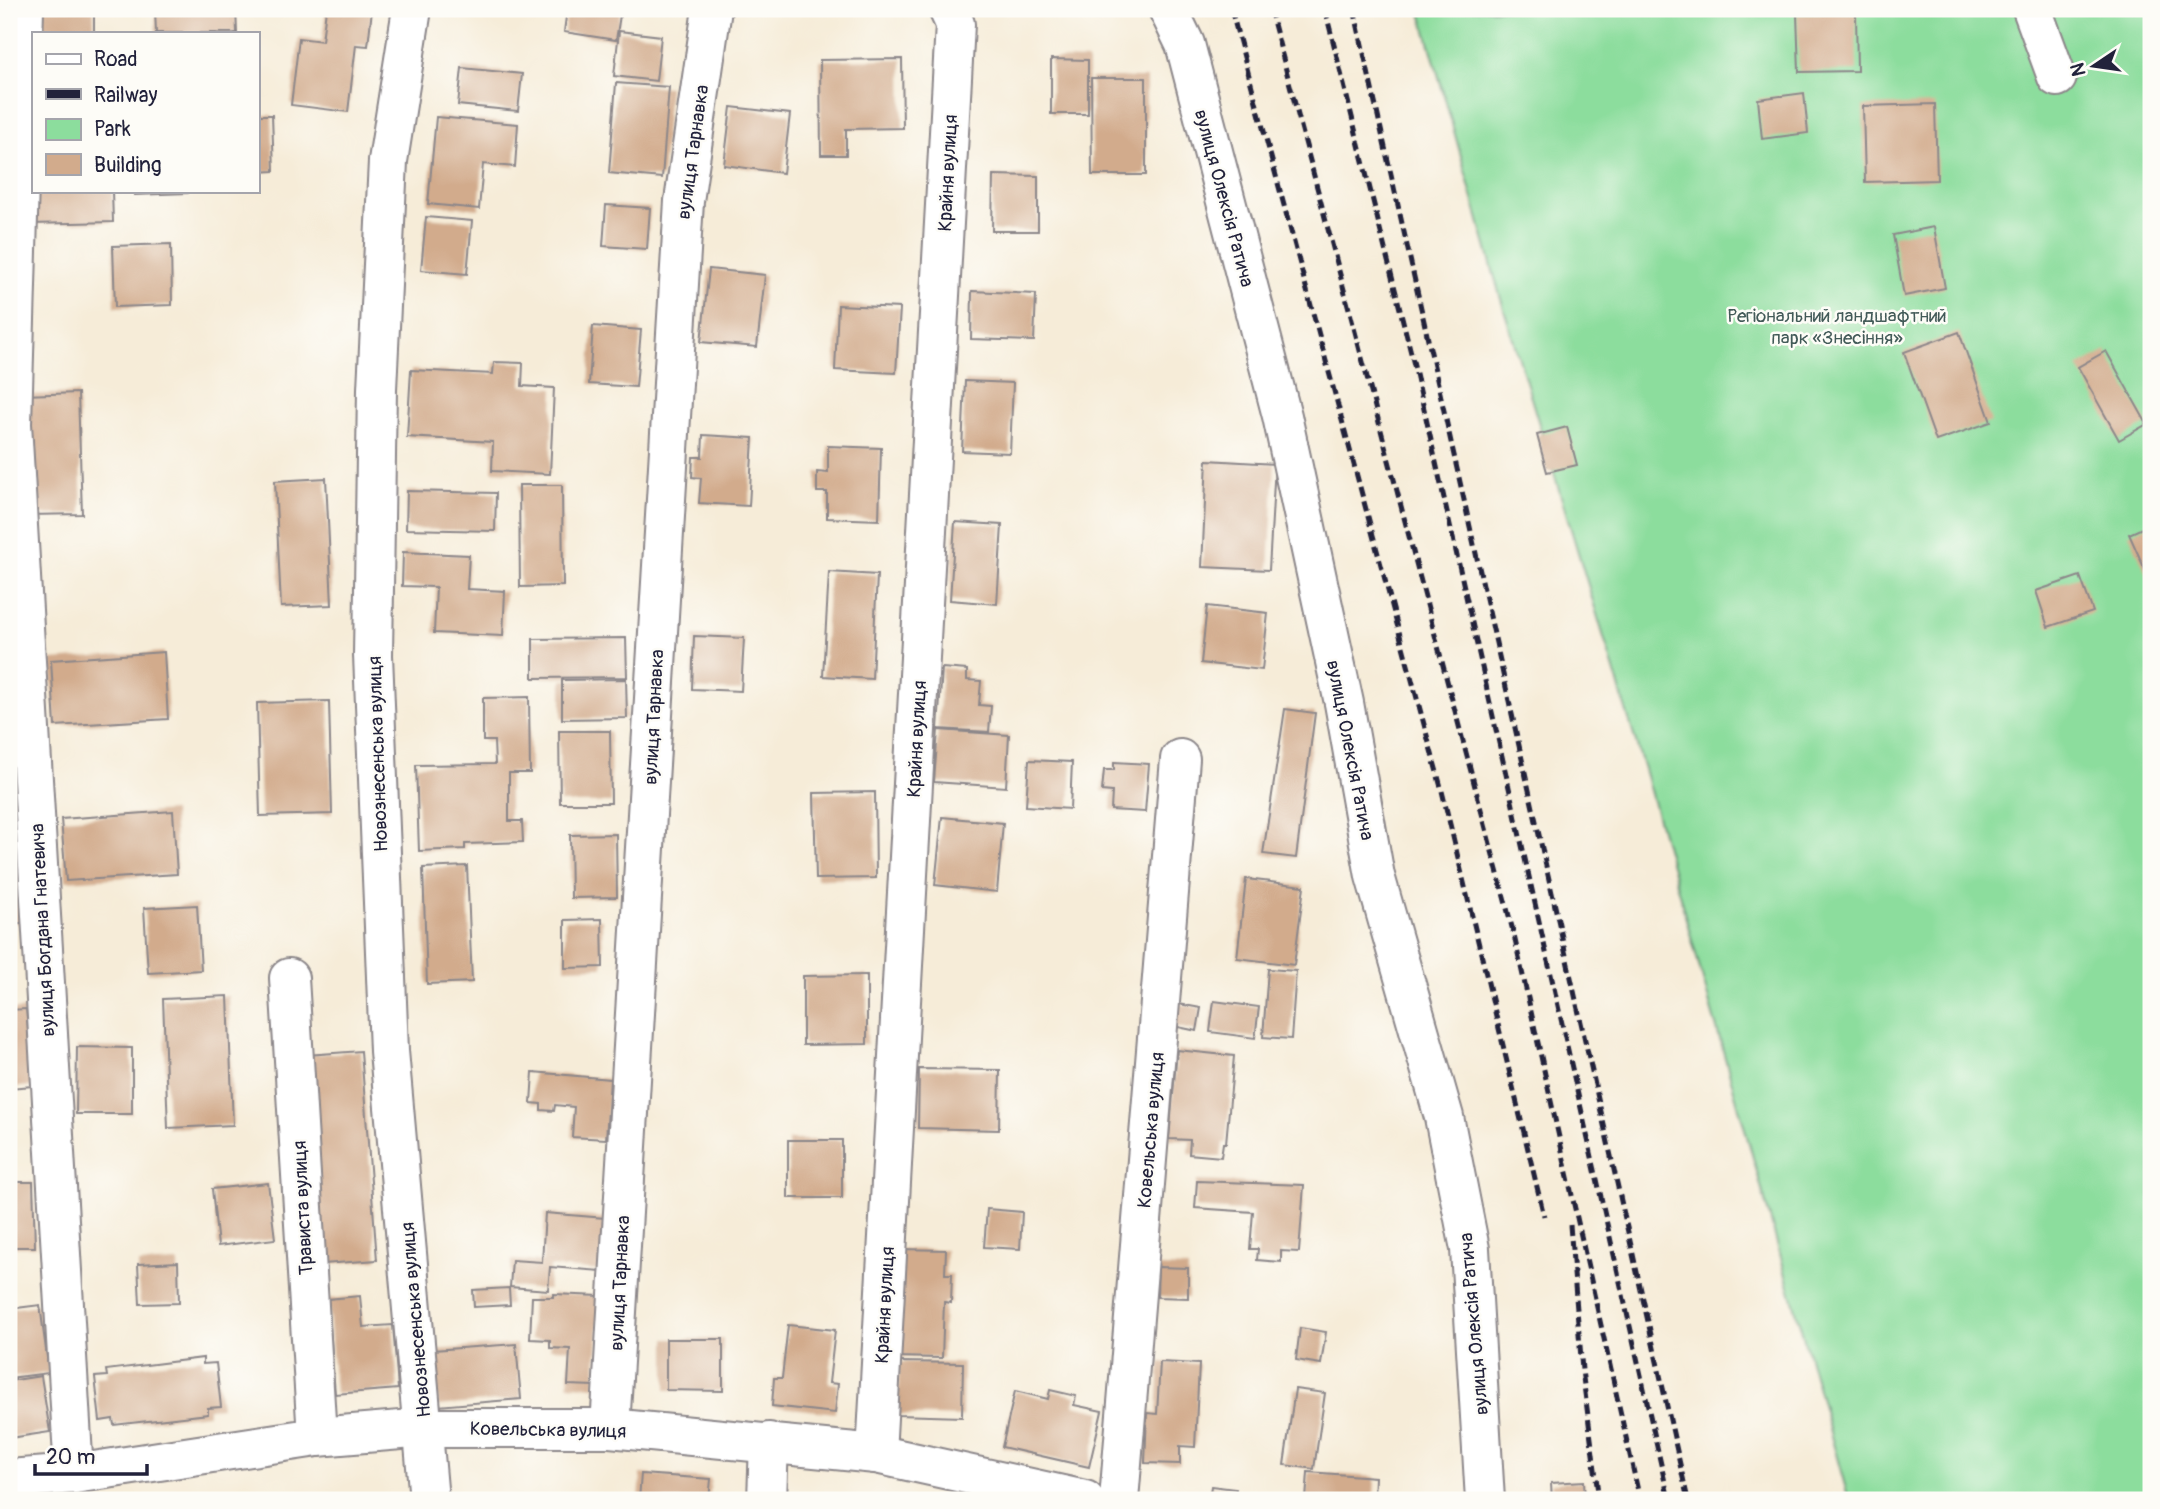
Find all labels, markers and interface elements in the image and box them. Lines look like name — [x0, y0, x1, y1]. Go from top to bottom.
legend — [32, 32, 259, 192]
north arrow — [2058, 32, 2128, 102]
text: Road — [94, 46, 138, 73]
text: N — [2065, 60, 2092, 79]
text: Railway — [94, 82, 158, 109]
street label: вулиця Тарнавка — [672, 83, 714, 221]
street label: вулиця Олексія Ратича — [1189, 107, 1259, 290]
street label: Крайня вулиця — [933, 114, 963, 232]
text: Park — [94, 116, 131, 143]
text: Building — [94, 152, 161, 179]
park label: Регіональний ландшафтний парк «Знесіння» — [1727, 304, 1947, 350]
street label: вулиця Тарнавка — [638, 649, 670, 785]
street label: Новознесенська вулиця — [363, 655, 393, 852]
street label: вулиця Олексія Ратича — [1321, 658, 1379, 842]
street label: Крайня вулиця — [902, 680, 932, 798]
street label: вулиця Богдана Гнатевича — [25, 823, 61, 1037]
street label: Ковельська вулиця — [1132, 1051, 1170, 1209]
street label: Трависта вулиця — [287, 1140, 319, 1276]
street label: вулиця Тарнавка — [604, 1215, 636, 1351]
street label: Новознесенська вулиця — [395, 1221, 437, 1419]
street label: вулиця Олексія Ратича — [1454, 1232, 1494, 1416]
street label: Крайня вулиця — [870, 1246, 900, 1364]
street label: Ковельська вулиця — [470, 1417, 626, 1443]
scale bar — [35, 1432, 147, 1476]
text: 20 m — [46, 1444, 95, 1471]

